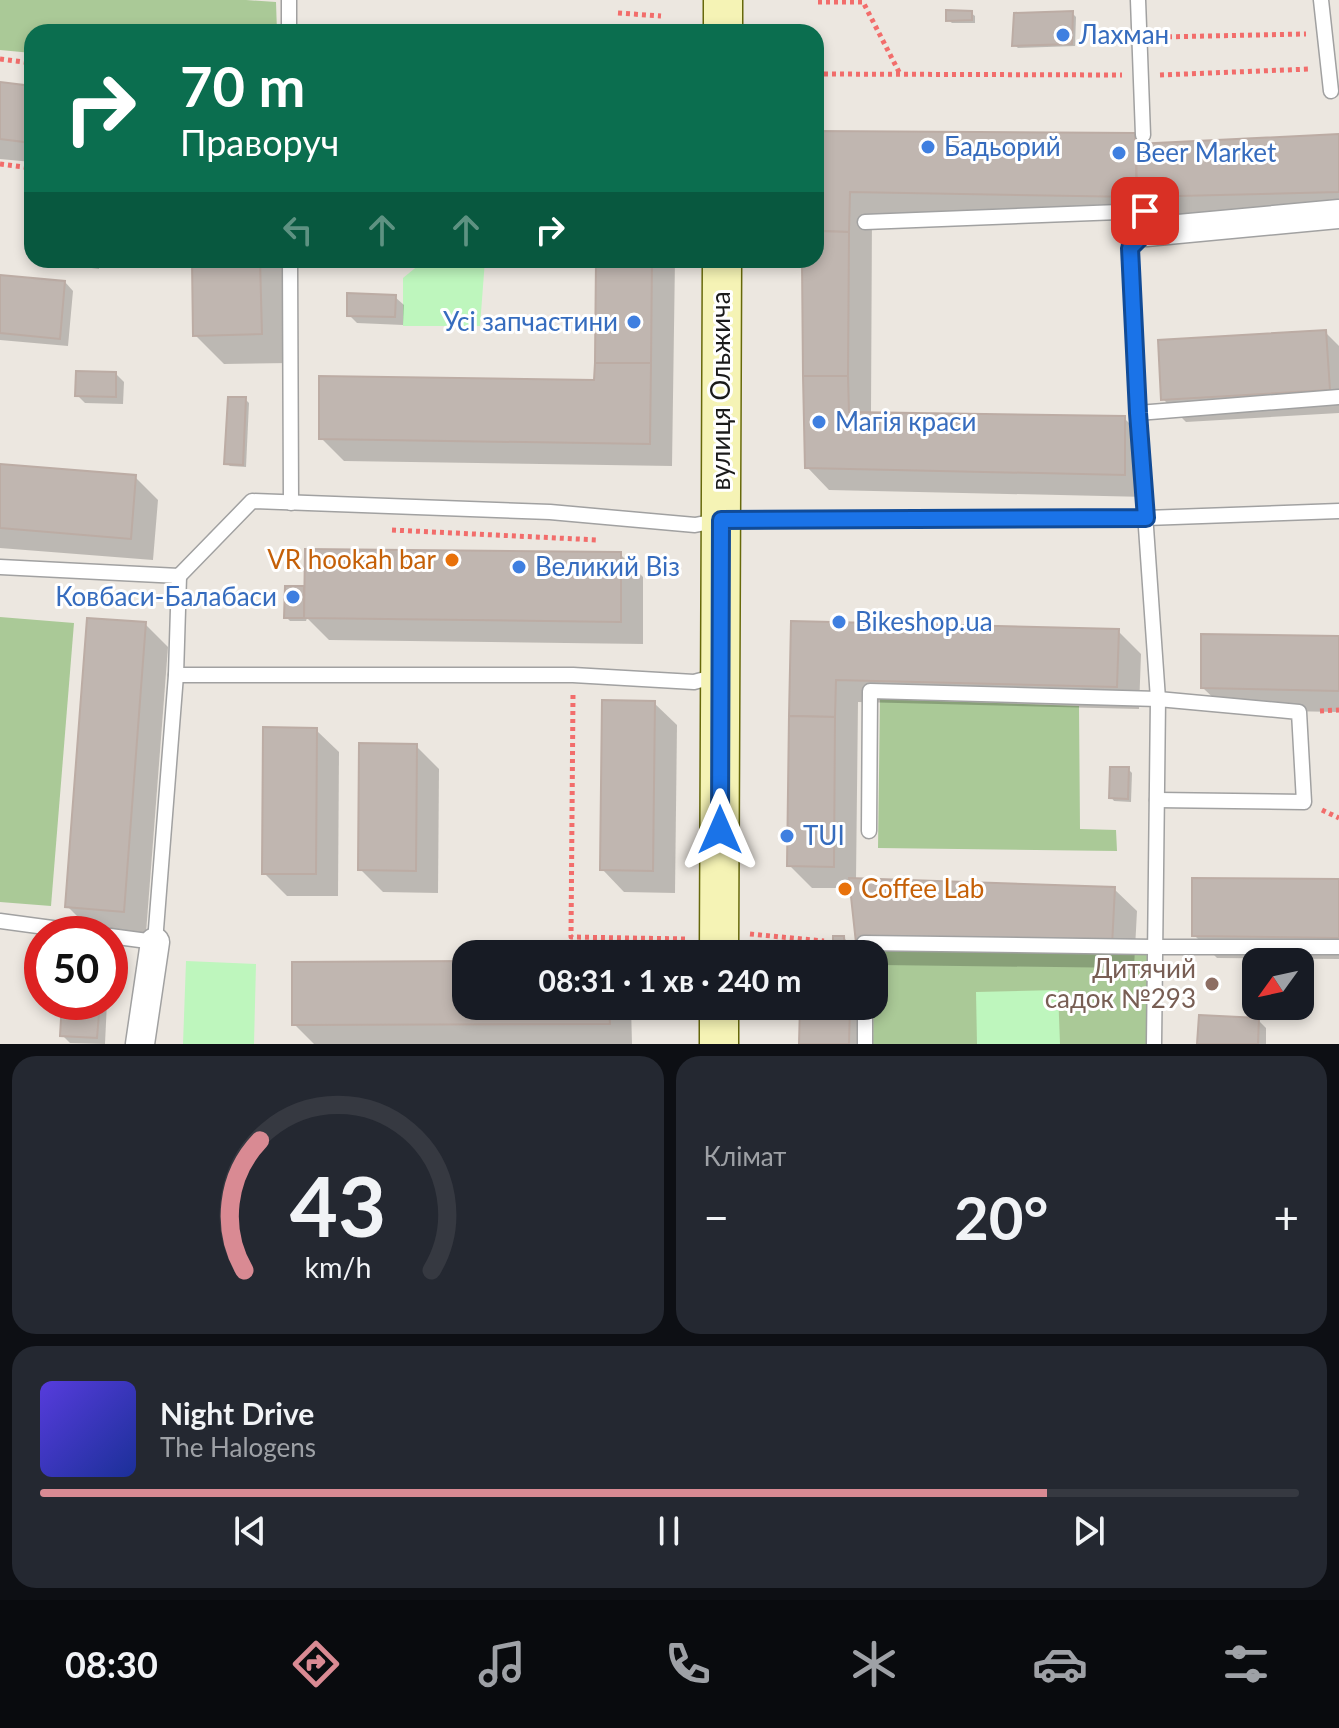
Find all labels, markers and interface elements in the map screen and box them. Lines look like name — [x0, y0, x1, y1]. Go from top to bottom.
place label: Лахман — [1078, 18, 1169, 50]
marker: Лахман — [1054, 26, 1072, 44]
text: 70 m — [180, 52, 305, 119]
icon: right — [48, 56, 152, 160]
text: Праворуч — [180, 120, 339, 164]
place label: Бадьорий — [944, 130, 1061, 162]
place label: Beer Market — [1135, 136, 1277, 168]
marker: Бадьорий — [919, 138, 937, 156]
marker: Beer Market — [1110, 144, 1128, 162]
pin — [1111, 177, 1179, 245]
icon: arrive — [1123, 189, 1167, 233]
icon: left — [276, 208, 320, 252]
icon: ahead — [360, 208, 404, 252]
icon: ahead — [444, 208, 488, 252]
icon: right — [528, 208, 572, 252]
street label: вулиця Ольжича — [704, 291, 736, 491]
place label: Усі запчастини — [443, 305, 618, 337]
marker: Усі запчастини — [625, 313, 643, 331]
place label: Магія краси — [835, 405, 976, 437]
marker: Магія краси — [810, 413, 828, 431]
place label: VR hookah bar — [267, 543, 437, 575]
place label: Великий Віз — [535, 550, 680, 582]
marker: VR hookah bar — [443, 551, 461, 569]
marker: Великий Віз — [510, 558, 528, 576]
place label: Ковбаси-Балабаси — [55, 580, 277, 612]
marker: Ковбаси-Балабаси — [284, 588, 302, 606]
place label: Bikeshop.ua — [855, 605, 993, 637]
marker: Bikeshop.ua — [830, 613, 848, 631]
position arrow — [678, 788, 762, 872]
place label: TUI — [803, 819, 845, 851]
marker: TUI — [778, 827, 796, 845]
place label: Coffee Lab — [861, 872, 984, 904]
marker: Coffee Lab — [836, 880, 854, 898]
speed limit sign: 50 — [24, 916, 128, 1020]
north arrow — [1242, 948, 1314, 1020]
map controls — [1242, 948, 1314, 1020]
place label: Дитячий садок №293 — [1045, 952, 1196, 1014]
text: 08:31 · 1 хв · 240 m — [539, 962, 802, 998]
marker: Дитячий садок №293 — [1203, 975, 1221, 993]
text: Клімат — [704, 1140, 786, 1172]
text: 43 — [290, 1155, 386, 1255]
text: 20° — [954, 1181, 1049, 1253]
text: − — [704, 1191, 729, 1243]
text: + — [1273, 1191, 1299, 1243]
text: km/h — [304, 1250, 371, 1284]
text: Night Drive — [160, 1395, 314, 1431]
text: The Halogens — [160, 1431, 316, 1463]
icon: previous — [228, 1509, 272, 1553]
icon: pause — [647, 1509, 691, 1553]
icon: next — [1067, 1509, 1111, 1553]
icon: directions — [288, 1636, 344, 1692]
icon: music — [474, 1636, 530, 1692]
icon: phone — [660, 1636, 716, 1692]
icon: climate — [846, 1636, 902, 1692]
icon: car — [1032, 1636, 1088, 1692]
icon: filters — [1218, 1636, 1274, 1692]
text: 08:30 — [65, 1642, 158, 1686]

